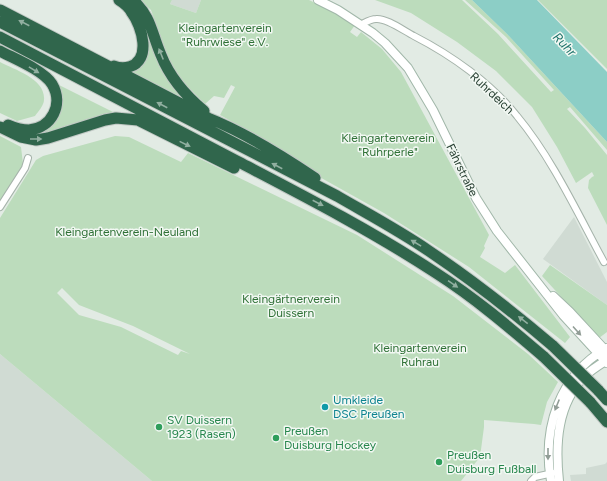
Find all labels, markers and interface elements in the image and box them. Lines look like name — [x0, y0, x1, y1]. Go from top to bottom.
one-way arrow — [19, 19, 30, 26]
park label: Kleingartenverein "Ruhrwiese" e.V. — [178, 21, 272, 49]
water label: Ruhr — [550, 29, 580, 60]
one-way arrow — [158, 49, 164, 60]
one-way arrow — [29, 66, 39, 74]
street label: Ruhrdeich — [467, 69, 517, 117]
one-way arrow — [156, 102, 168, 109]
park label: Kleingartenverein "Ruhrperle" — [341, 131, 435, 159]
one-way arrow — [30, 136, 43, 142]
one-way arrow — [180, 141, 191, 147]
street label: Fährstraße — [443, 141, 481, 199]
one-way arrow — [271, 162, 283, 169]
one-way arrow — [312, 200, 324, 207]
park label: Kleingartenverein-Neuland — [55, 225, 199, 239]
one-way arrow — [410, 239, 422, 246]
one-way arrow — [448, 280, 458, 288]
park label: Kleingärtnerverein Duissern — [242, 292, 340, 320]
one-way arrow — [518, 316, 529, 325]
one-way arrow — [573, 325, 582, 336]
park label: Kleingartenverein Ruhrau — [373, 341, 467, 369]
place label: Umkleide DSC Preußen — [333, 393, 405, 421]
one-way arrow — [554, 400, 560, 411]
marker: Umkleide DSC Preußen — [320, 402, 330, 412]
place label: SV Duissern 1923 (Rasen) — [167, 413, 236, 441]
marker: SV Duissern 1923 (Rasen) — [154, 422, 164, 432]
place label: Preußen Duisburg Hockey — [284, 424, 377, 452]
marker: Preußen Duisburg Hockey — [271, 433, 281, 443]
place label: Preußen Duisburg Fußball — [447, 448, 536, 476]
one-way arrow — [545, 448, 551, 461]
marker: Preußen Duisburg Fußball — [434, 457, 444, 467]

